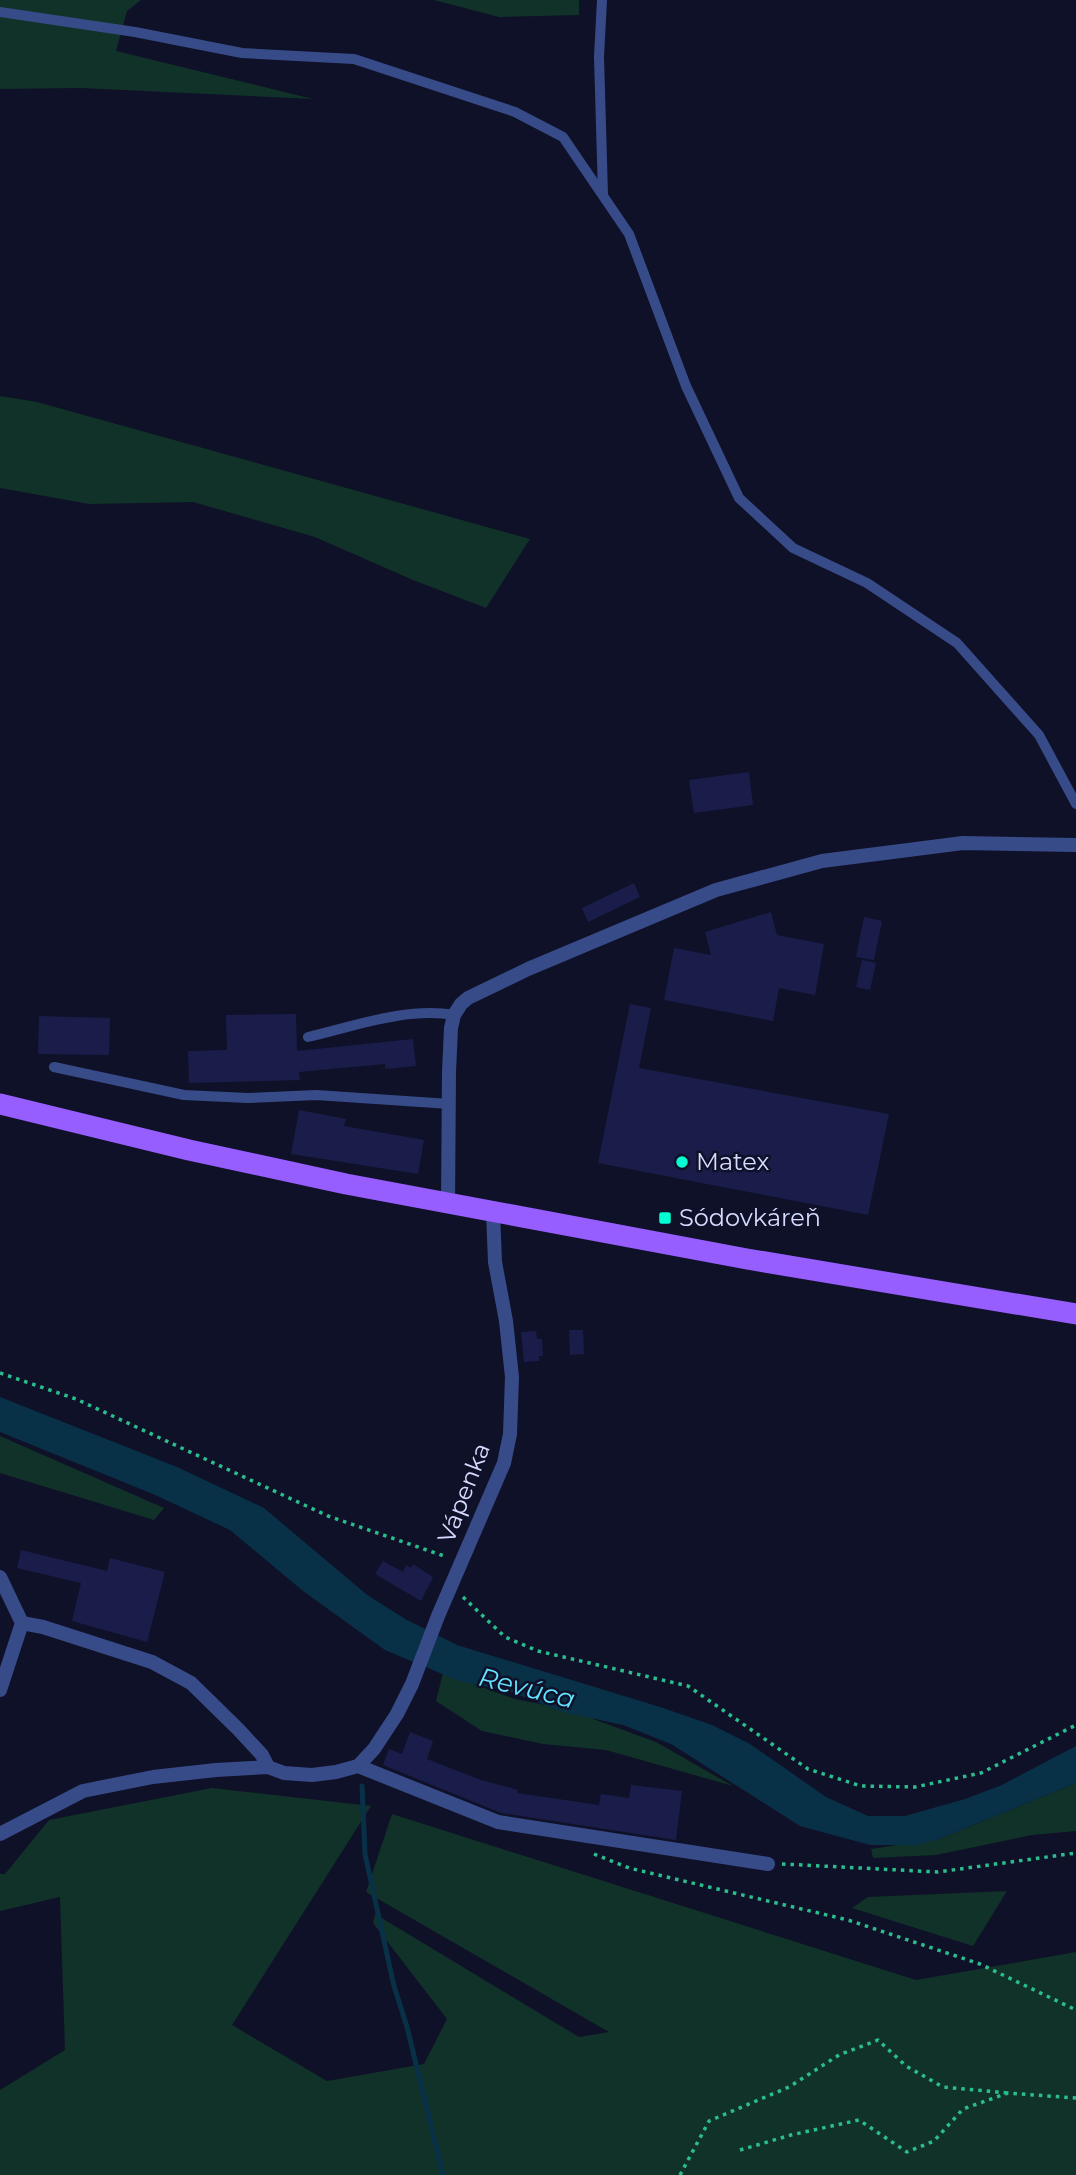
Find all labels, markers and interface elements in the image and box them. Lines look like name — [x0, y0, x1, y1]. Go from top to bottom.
place label: Matex — [696, 1147, 770, 1176]
marker: Matex — [674, 1154, 690, 1170]
place label: Sódovkáreň — [679, 1203, 821, 1232]
marker: Sódovkáreň — [657, 1210, 673, 1226]
street label: Vápenka — [431, 1439, 496, 1547]
water label: Revúca — [476, 1661, 578, 1715]

